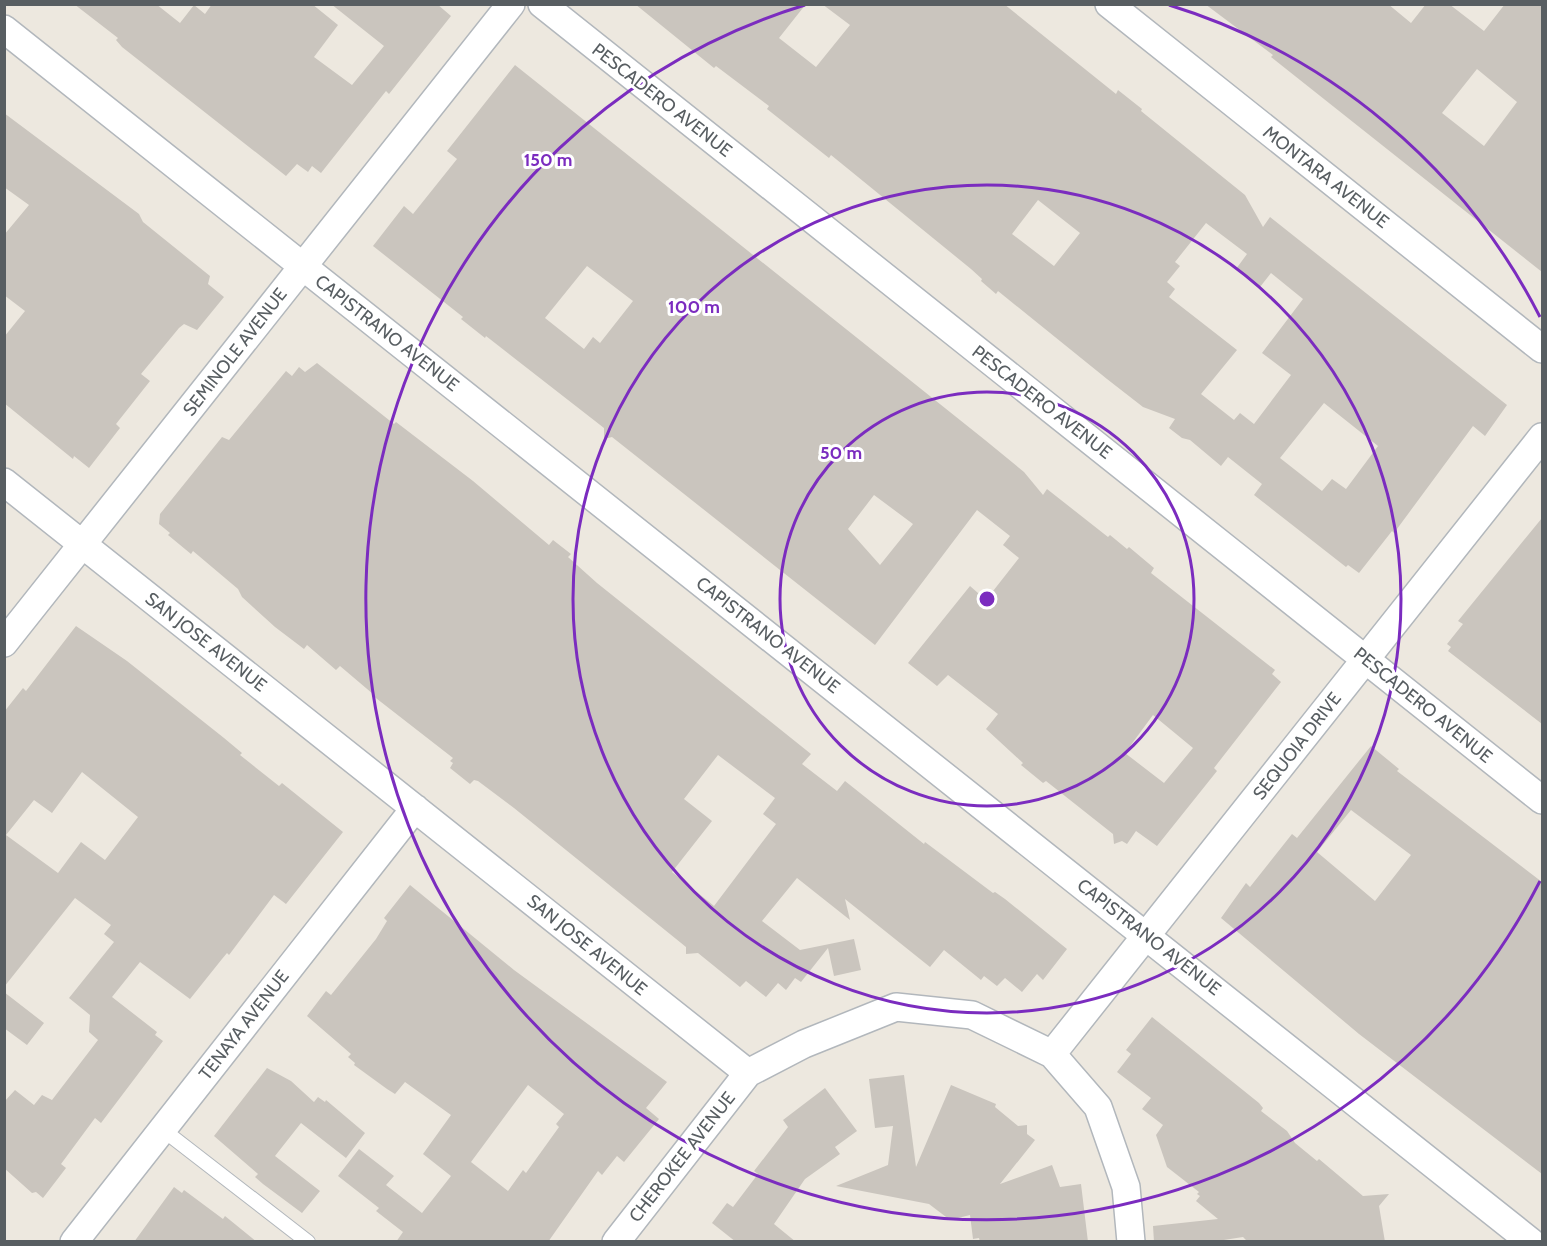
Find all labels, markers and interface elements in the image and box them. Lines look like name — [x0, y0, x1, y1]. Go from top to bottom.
street label: PESCADERO AVENUE — [588, 39, 736, 162]
street label: MONTARA AVENUE — [1259, 121, 1393, 233]
text: 150 m — [524, 149, 572, 171]
street label: CAPISTRANO AVENUE — [311, 270, 463, 396]
street label: SEMINOLE AVENUE — [178, 284, 292, 420]
text: 100 m — [668, 296, 720, 318]
street label: PESCADERO AVENUE — [968, 341, 1116, 464]
text: 50 m — [820, 442, 862, 464]
street label: CAPISTRANO AVENUE — [692, 572, 844, 698]
street label: SAN JOSE AVENUE — [141, 588, 271, 696]
centre of rings — [977, 589, 997, 609]
street label: PESCADERO AVENUE — [1349, 642, 1497, 768]
street label: SEQUOIA DRIVE — [1248, 688, 1346, 804]
street label: CAPISTRANO AVENUE — [1073, 874, 1225, 1000]
street label: SAN JOSE AVENUE — [523, 890, 652, 1000]
street label: TENAYA AVENUE — [194, 966, 294, 1084]
street label: CHEROKEE AVENUE — [624, 1087, 740, 1227]

